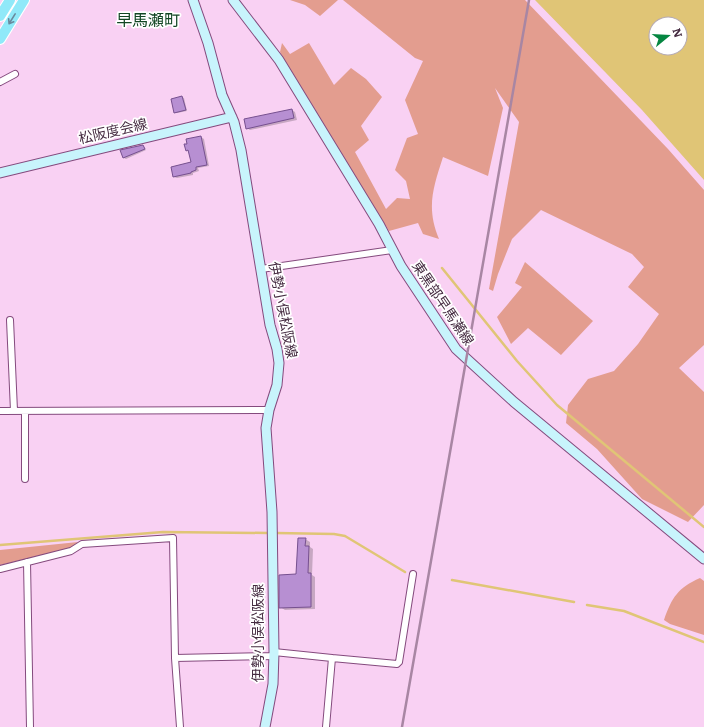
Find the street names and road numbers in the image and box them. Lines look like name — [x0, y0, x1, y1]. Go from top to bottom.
street label: 松阪度会線 — [76, 112, 149, 148]
street label: 東黒部早馬瀬線 — [408, 256, 480, 349]
street label: 伊勢小俣松阪線 — [265, 260, 303, 360]
street label: 伊勢小俣松阪線 — [247, 584, 267, 682]

